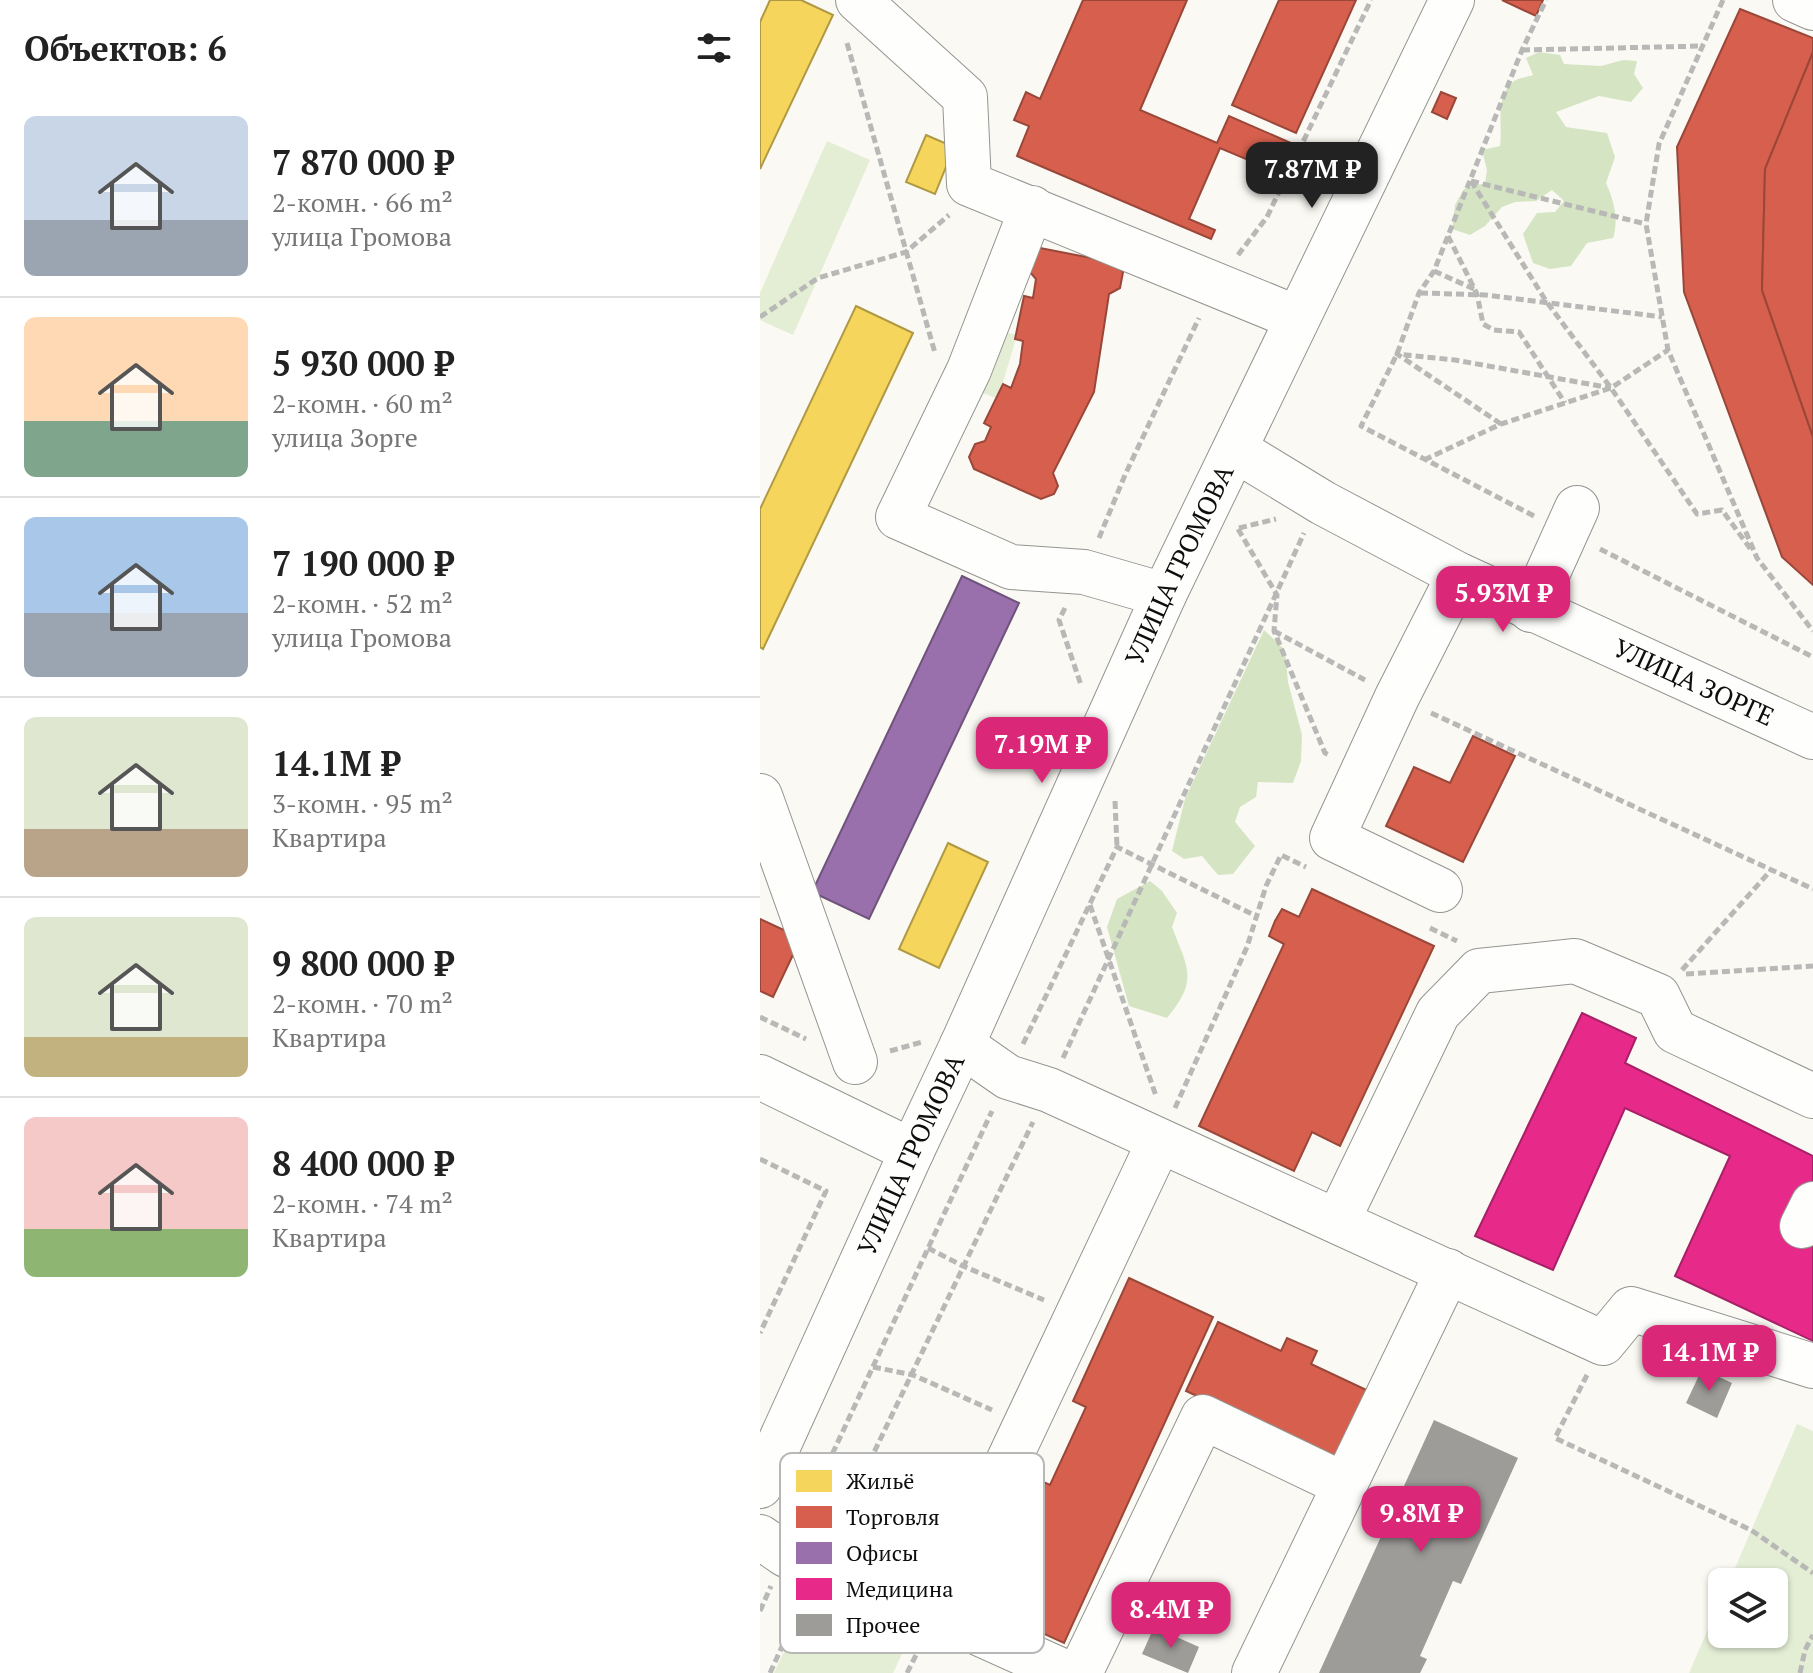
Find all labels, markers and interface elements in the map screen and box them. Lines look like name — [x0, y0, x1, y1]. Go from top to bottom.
text: Объектов: 6 — [24, 26, 227, 71]
icon: filters — [692, 26, 736, 70]
text: 7 870 000 ₽ — [272, 140, 453, 185]
pin: 7.87M ₽ — [1238, 142, 1386, 210]
icon: home — [88, 148, 184, 244]
text: 7.87M ₽ — [1264, 151, 1360, 185]
text: 2-комн. · 66 m² — [272, 185, 453, 219]
text: улица Громова — [272, 219, 452, 253]
text: 5 930 000 ₽ — [272, 341, 453, 386]
icon: home — [88, 349, 184, 445]
text: 2-комн. · 60 m² — [272, 386, 453, 420]
text: улица Зорге — [272, 420, 418, 454]
street label: УЛИЦА ГРОМОВА — [1117, 458, 1241, 670]
text: 7 190 000 ₽ — [272, 541, 453, 586]
icon: home — [88, 549, 184, 645]
pin: 5.93M ₽ — [1429, 566, 1577, 634]
text: 5.93M ₽ — [1454, 575, 1552, 609]
text: 2-комн. · 52 m² — [272, 586, 453, 620]
text: улица Громова — [272, 620, 452, 654]
street label: УЛИЦА ЗОРГЕ — [1609, 630, 1780, 733]
pin: 7.19M ₽ — [968, 717, 1116, 785]
text: 7.19M ₽ — [994, 726, 1090, 760]
text: 14.1M ₽ — [272, 741, 400, 786]
icon: home — [88, 749, 184, 845]
text: 3-комн. · 95 m² — [272, 786, 453, 820]
text: Квартира — [272, 820, 387, 854]
text: 9 800 000 ₽ — [272, 941, 453, 986]
icon: home — [88, 949, 184, 1045]
text: 2-комн. · 70 m² — [272, 986, 453, 1020]
text: Квартира — [272, 1020, 387, 1054]
street label: УЛИЦА ГРОМОВА — [849, 1048, 971, 1260]
text: 8 400 000 ₽ — [272, 1141, 453, 1186]
icon: home — [88, 1149, 184, 1245]
text: 2-комн. · 74 m² — [272, 1186, 453, 1220]
text: Квартира — [272, 1220, 387, 1254]
pin: 14.1M ₽ — [1635, 1325, 1783, 1393]
text: 14.1M ₽ — [1660, 1334, 1758, 1368]
legend — [780, 1453, 1044, 1653]
text: Жильё — [846, 1466, 914, 1495]
pin: 9.8M ₽ — [1356, 1486, 1486, 1554]
text: 9.8M ₽ — [1380, 1495, 1462, 1529]
text: Торговля — [846, 1502, 940, 1531]
text: Офисы — [846, 1538, 918, 1567]
map controls — [1708, 1568, 1788, 1648]
button: layers — [1708, 1568, 1788, 1648]
text: Медицина — [846, 1574, 953, 1603]
pin: 8.4M ₽ — [1106, 1582, 1236, 1650]
text: 8.4M ₽ — [1130, 1591, 1212, 1625]
text: Прочее — [846, 1610, 920, 1639]

